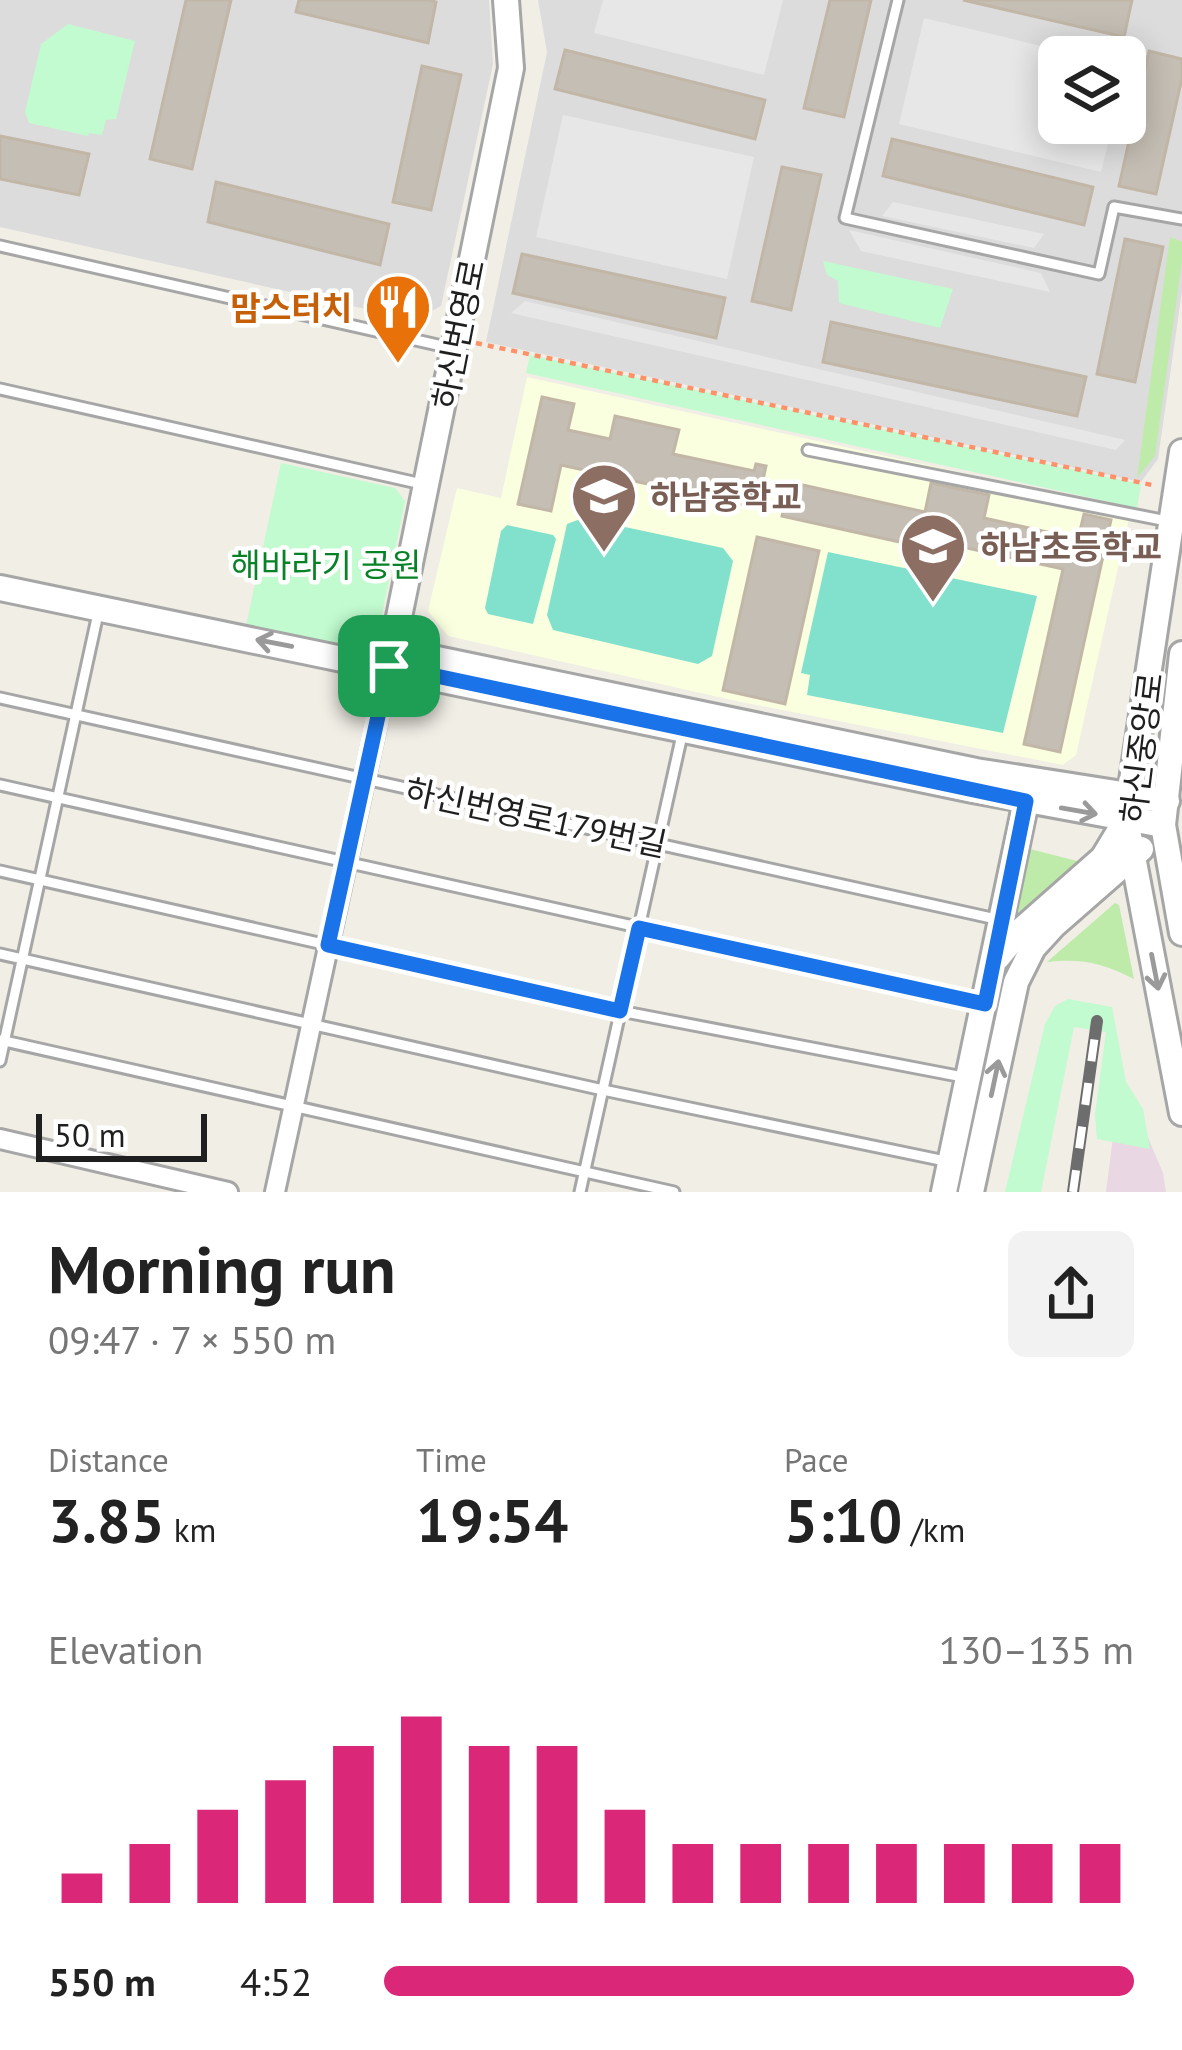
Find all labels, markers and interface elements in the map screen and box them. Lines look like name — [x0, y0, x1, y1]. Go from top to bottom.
map controls — [1038, 36, 1146, 144]
button: layers — [1038, 36, 1146, 144]
street label: 하신번영로 — [422, 255, 494, 413]
restaurant icon: 맘스터치 — [363, 272, 433, 366]
place label: 맘스터치 — [231, 286, 352, 329]
school or university icon: 하남중학교 — [569, 461, 639, 555]
place label: 하남중학교 — [650, 475, 802, 518]
school or university icon: 하남초등학교 — [898, 511, 968, 605]
place label: 하남초등학교 — [980, 525, 1162, 568]
park label: 해바라기 공원 — [231, 543, 421, 586]
pin — [338, 615, 440, 717]
one-way arrow — [256, 631, 295, 653]
icon: arrive — [356, 633, 422, 699]
street label: 하신중앙로 — [1110, 670, 1172, 826]
street label: 하신번영로179번길 — [401, 768, 671, 866]
one-way arrow — [1058, 801, 1097, 823]
one-way arrow — [1145, 951, 1167, 990]
one-way arrow — [985, 1059, 1008, 1097]
scale bar — [36, 1108, 207, 1161]
text: 50 m — [54, 1113, 126, 1156]
text: Morning run — [48, 1226, 396, 1311]
button: share — [1008, 1231, 1134, 1357]
text: 09:47 · 7 × 550 m — [48, 1314, 336, 1365]
text: Distance — [48, 1438, 169, 1481]
text: Time — [416, 1438, 487, 1481]
text: Pace — [784, 1438, 849, 1481]
text: 3.85 — [48, 1481, 165, 1559]
text: 19:54 — [416, 1481, 568, 1559]
text: 5:10 — [784, 1481, 902, 1559]
text: km — [165, 1508, 216, 1551]
text: /km — [902, 1508, 965, 1551]
text: Elevation — [48, 1624, 203, 1675]
text: 130–135 m — [939, 1624, 1134, 1675]
text: 550 m — [48, 1956, 156, 2007]
text: 4:52 — [240, 1956, 312, 2007]

